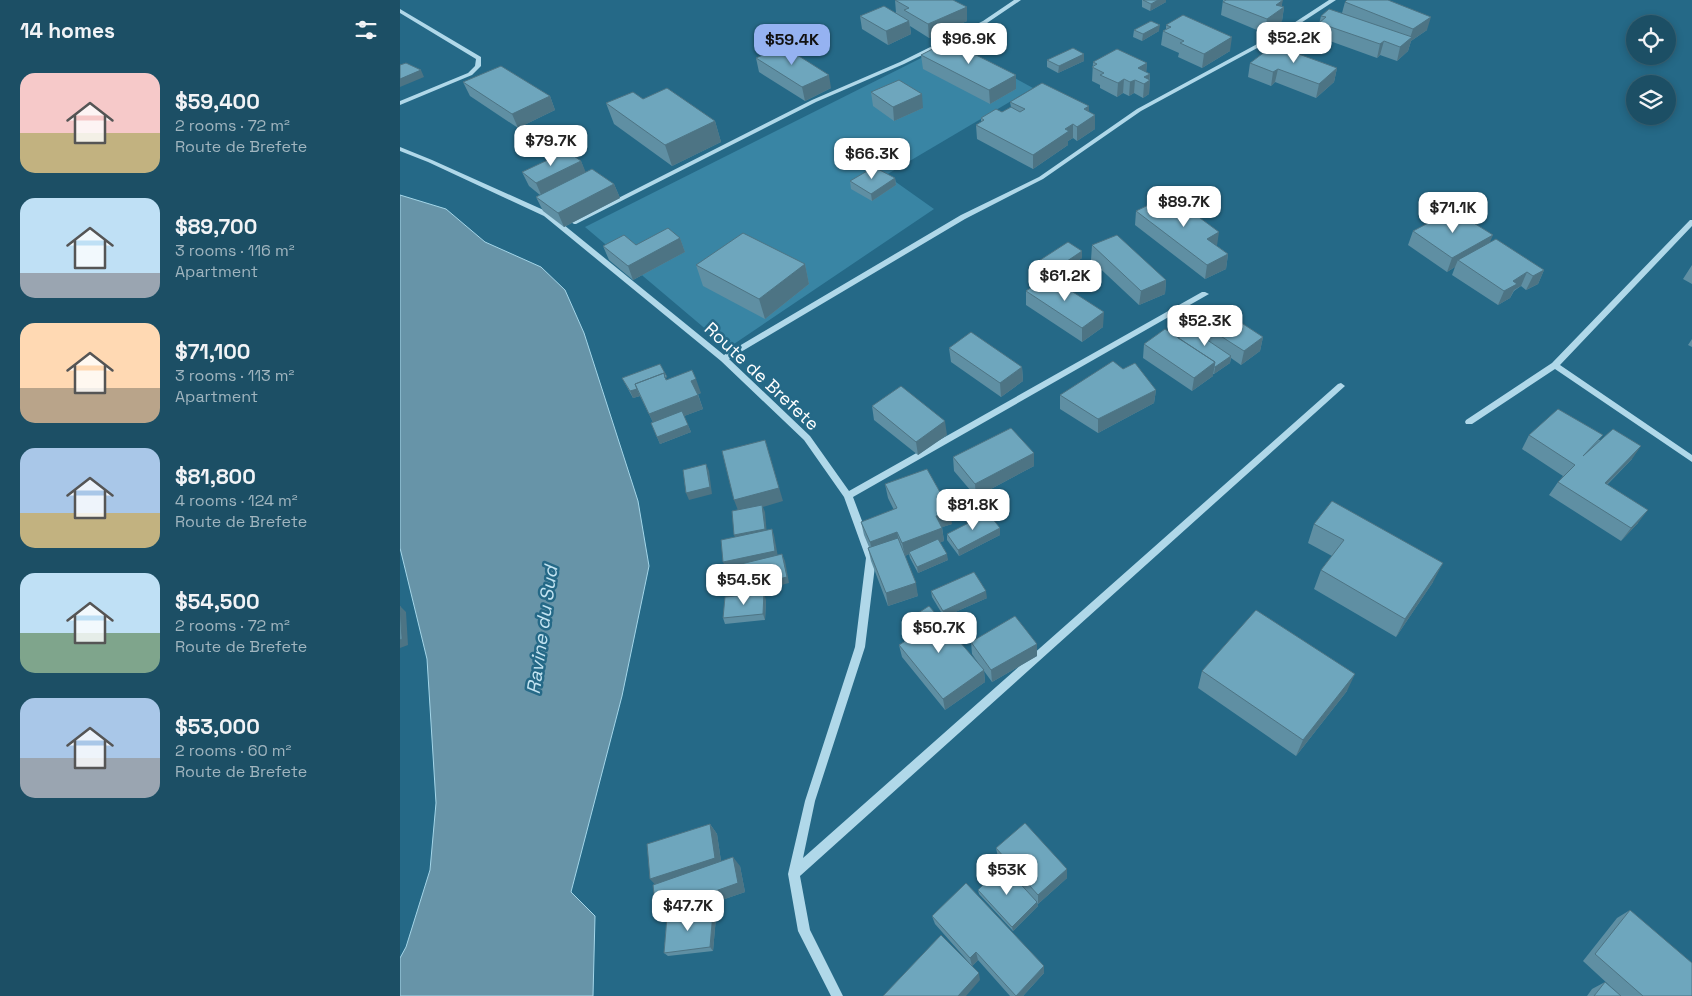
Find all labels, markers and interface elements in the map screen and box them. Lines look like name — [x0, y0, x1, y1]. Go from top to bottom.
map controls — [1626, 15, 1676, 125]
button: locate — [1626, 15, 1676, 65]
icon: filters — [352, 16, 380, 44]
text: 14 homes — [20, 17, 115, 44]
pin: $96.9K — [928, 22, 1010, 65]
pin: $52.2K — [1253, 22, 1335, 64]
pin: $59.4K — [751, 23, 833, 66]
text: $52.2K — [1268, 27, 1320, 48]
text: $96.9K — [942, 28, 996, 49]
text: $59.4K — [765, 29, 819, 50]
button: layers — [1626, 75, 1676, 125]
text: $59,400 — [175, 88, 260, 115]
icon: home — [60, 93, 120, 153]
text: 2 rooms · 72 m² — [175, 115, 290, 136]
pin: $79.7K — [510, 124, 592, 167]
text: $79.7K — [525, 130, 577, 151]
text: Route de Brefete — [175, 136, 307, 157]
pin: $66.3K — [831, 138, 913, 180]
text: $66.3K — [845, 143, 899, 164]
pin: $89.7K — [1143, 186, 1225, 228]
text: $89.7K — [1158, 191, 1210, 212]
pin: $71.1K — [1412, 192, 1494, 234]
text: $71.1K — [1430, 197, 1476, 218]
text: $89,700 — [175, 213, 257, 240]
icon: home — [60, 218, 120, 278]
text: 3 rooms · 116 m² — [175, 240, 295, 261]
pin: $61.2K — [1024, 260, 1106, 302]
text: Apartment — [175, 261, 258, 282]
text: $61.2K — [1039, 265, 1091, 286]
pin: $52.3K — [1164, 304, 1246, 347]
text: $52.3K — [1178, 310, 1232, 331]
street label: Route de Brefete — [700, 317, 824, 435]
text: $71,100 — [175, 338, 250, 365]
icon: home — [60, 343, 120, 403]
text: 3 rooms · 113 m² — [175, 365, 294, 386]
text: Apartment — [175, 386, 258, 407]
text: $81,800 — [175, 463, 256, 490]
icon: home — [60, 468, 120, 528]
pin: $81.8K — [932, 488, 1014, 531]
text: 4 rooms · 124 m² — [175, 490, 298, 511]
text: $81.8K — [948, 494, 998, 515]
text: Route de Brefete — [175, 511, 307, 532]
water label: Ravine du Sud — [521, 562, 564, 696]
pin: $54.5K — [703, 564, 785, 606]
text: $54.5K — [717, 569, 771, 590]
text: $54,500 — [175, 588, 260, 615]
icon: home — [60, 593, 120, 653]
pin: $50.7K — [898, 612, 980, 654]
text: 2 rooms · 72 m² — [175, 615, 290, 636]
text: $50.7K — [913, 617, 965, 638]
text: Route de Brefete — [175, 636, 307, 657]
text: $53,000 — [175, 713, 260, 740]
icon: home — [60, 718, 120, 778]
text: 2 rooms · 60 m² — [175, 740, 291, 761]
text: Route de Brefete — [175, 761, 307, 782]
pin: $53K — [977, 854, 1037, 896]
text: $53K — [987, 859, 1027, 880]
pin: $47.7K — [647, 890, 729, 932]
text: $47.7K — [663, 895, 713, 916]

